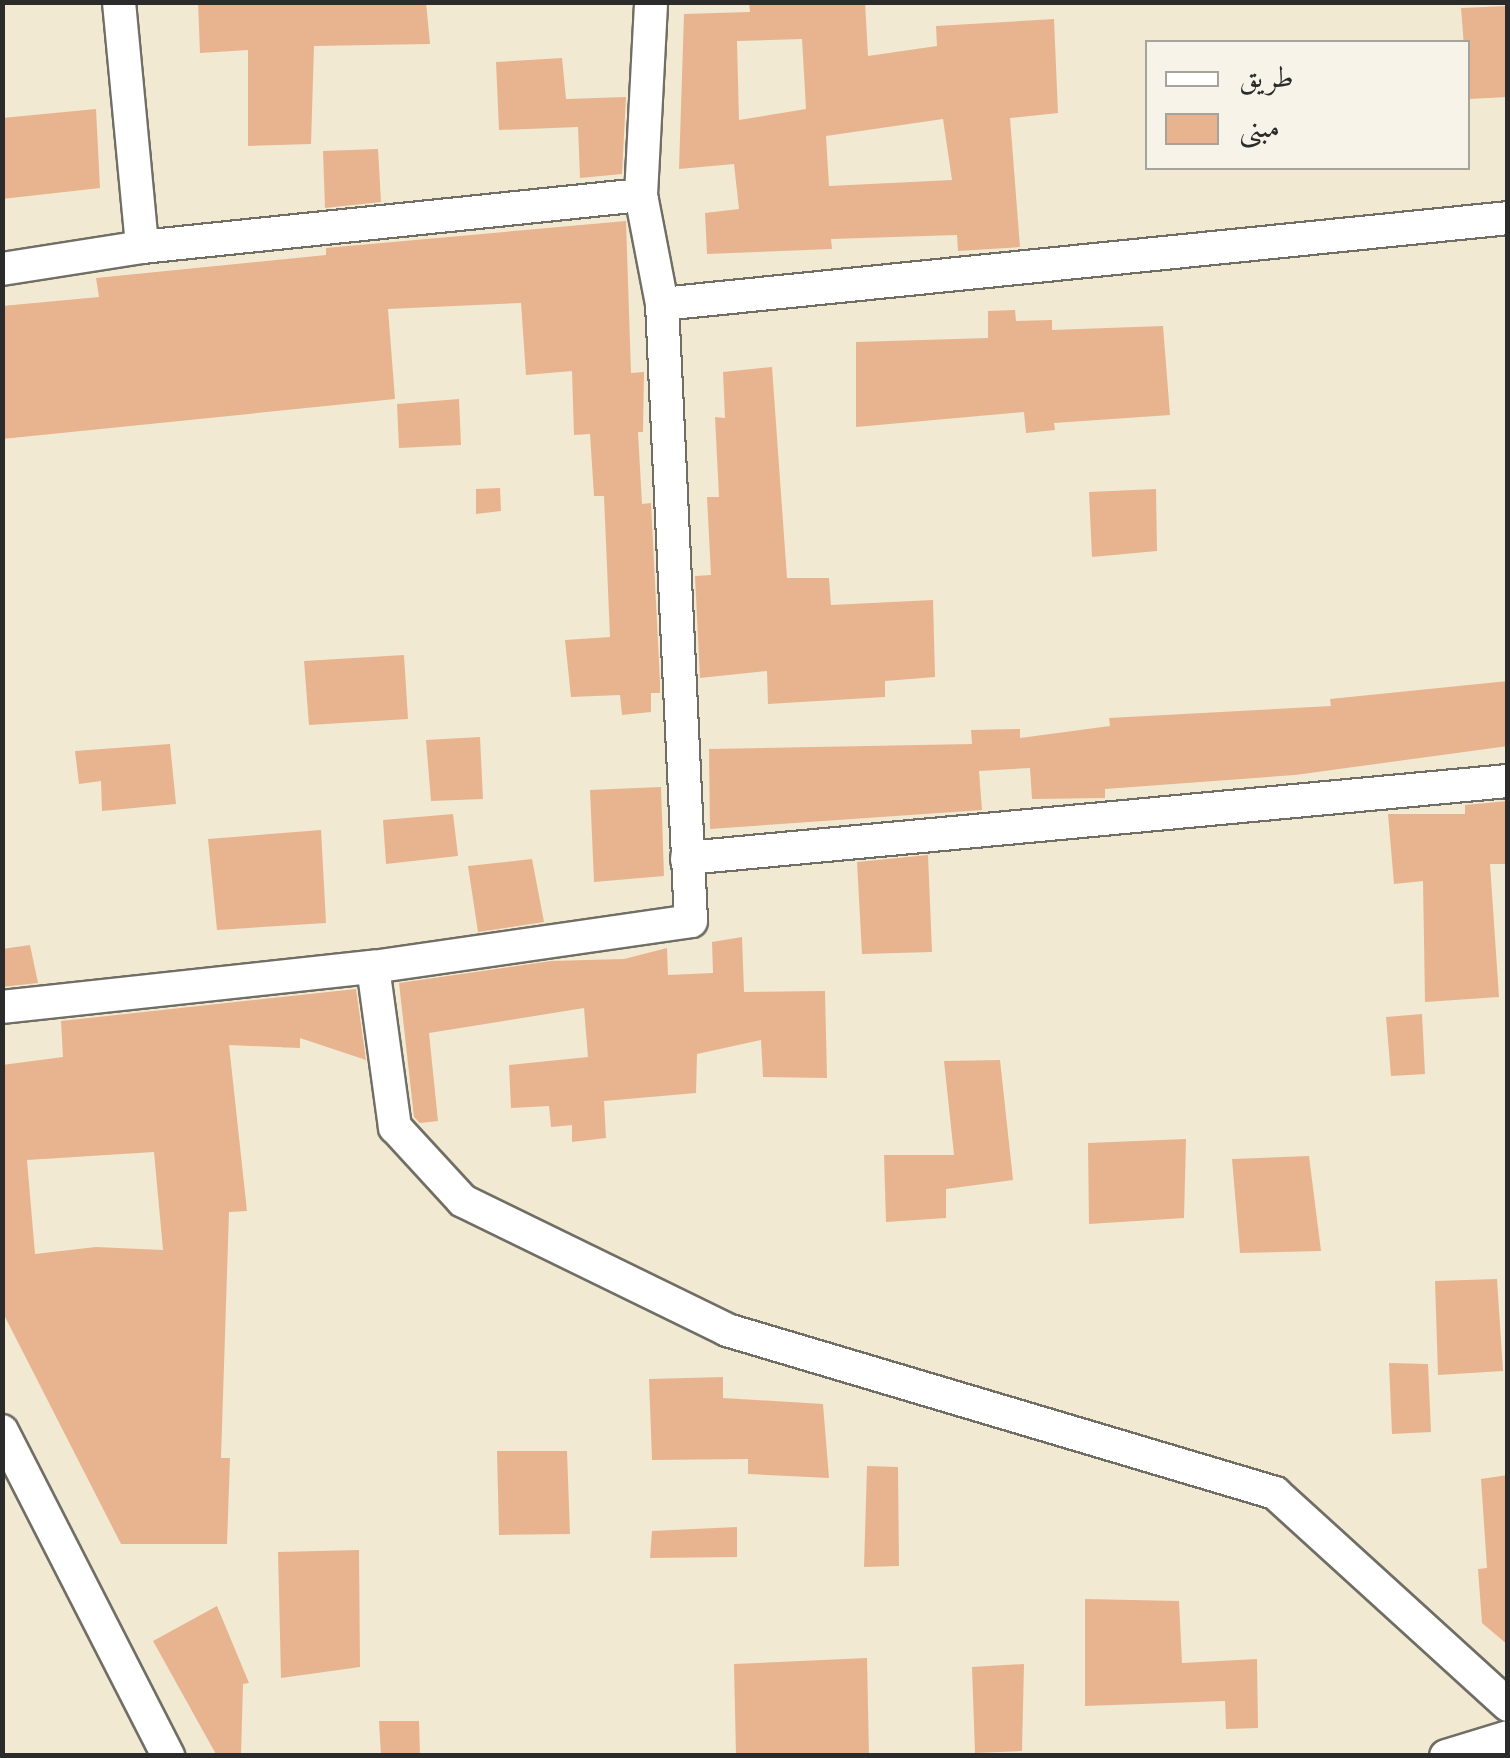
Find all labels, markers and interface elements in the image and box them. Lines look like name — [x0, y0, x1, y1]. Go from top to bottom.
legend — [1145, 40, 1470, 170]
text: طريق — [1239, 59, 1294, 96]
text: مبنى — [1239, 109, 1280, 146]

